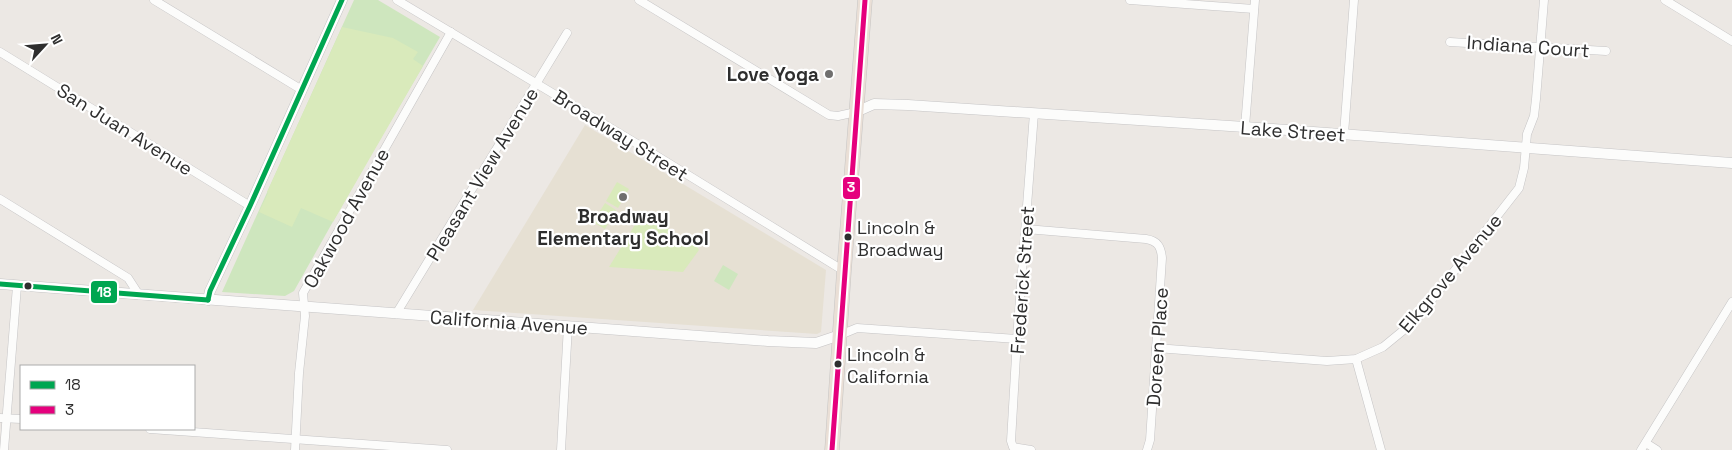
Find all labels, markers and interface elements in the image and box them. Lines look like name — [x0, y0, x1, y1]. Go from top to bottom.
north arrow — [20, 20, 70, 70]
street label: Indiana Court — [1466, 30, 1590, 63]
text: N — [47, 31, 67, 47]
place label: Love Yoga — [727, 62, 819, 87]
marker: Love Yoga — [823, 68, 835, 80]
street label: San Juan Avenue — [52, 78, 197, 181]
street label: Pleasant View Avenue — [421, 83, 544, 266]
street label: Broadway Street — [549, 84, 693, 187]
street label: Lake Street — [1240, 115, 1346, 148]
street label: Oakwood Avenue — [298, 144, 395, 293]
line badge: 3 — [842, 176, 861, 200]
text: 3 — [847, 178, 855, 196]
marker: Broadway Elementary School — [617, 191, 629, 203]
place label: Broadway Elementary School — [537, 204, 709, 251]
street label: Frederick Street — [1005, 205, 1040, 355]
street label: Elkgrove Avenue — [1393, 208, 1508, 338]
place label: Lincoln & Broadway — [857, 216, 944, 261]
marker: Lincoln & Broadway — [843, 232, 853, 242]
line badge: 18 — [90, 280, 118, 304]
unlabelled marker — [23, 281, 33, 291]
text: 18 — [97, 283, 112, 301]
street label: Doreen Place — [1141, 287, 1174, 408]
street label: California Avenue — [429, 305, 589, 340]
place label: Lincoln & California — [847, 343, 929, 388]
marker: Lincoln & California — [833, 359, 843, 369]
legend — [20, 365, 195, 430]
text: 18 — [65, 375, 81, 394]
text: 3 — [65, 400, 74, 419]

